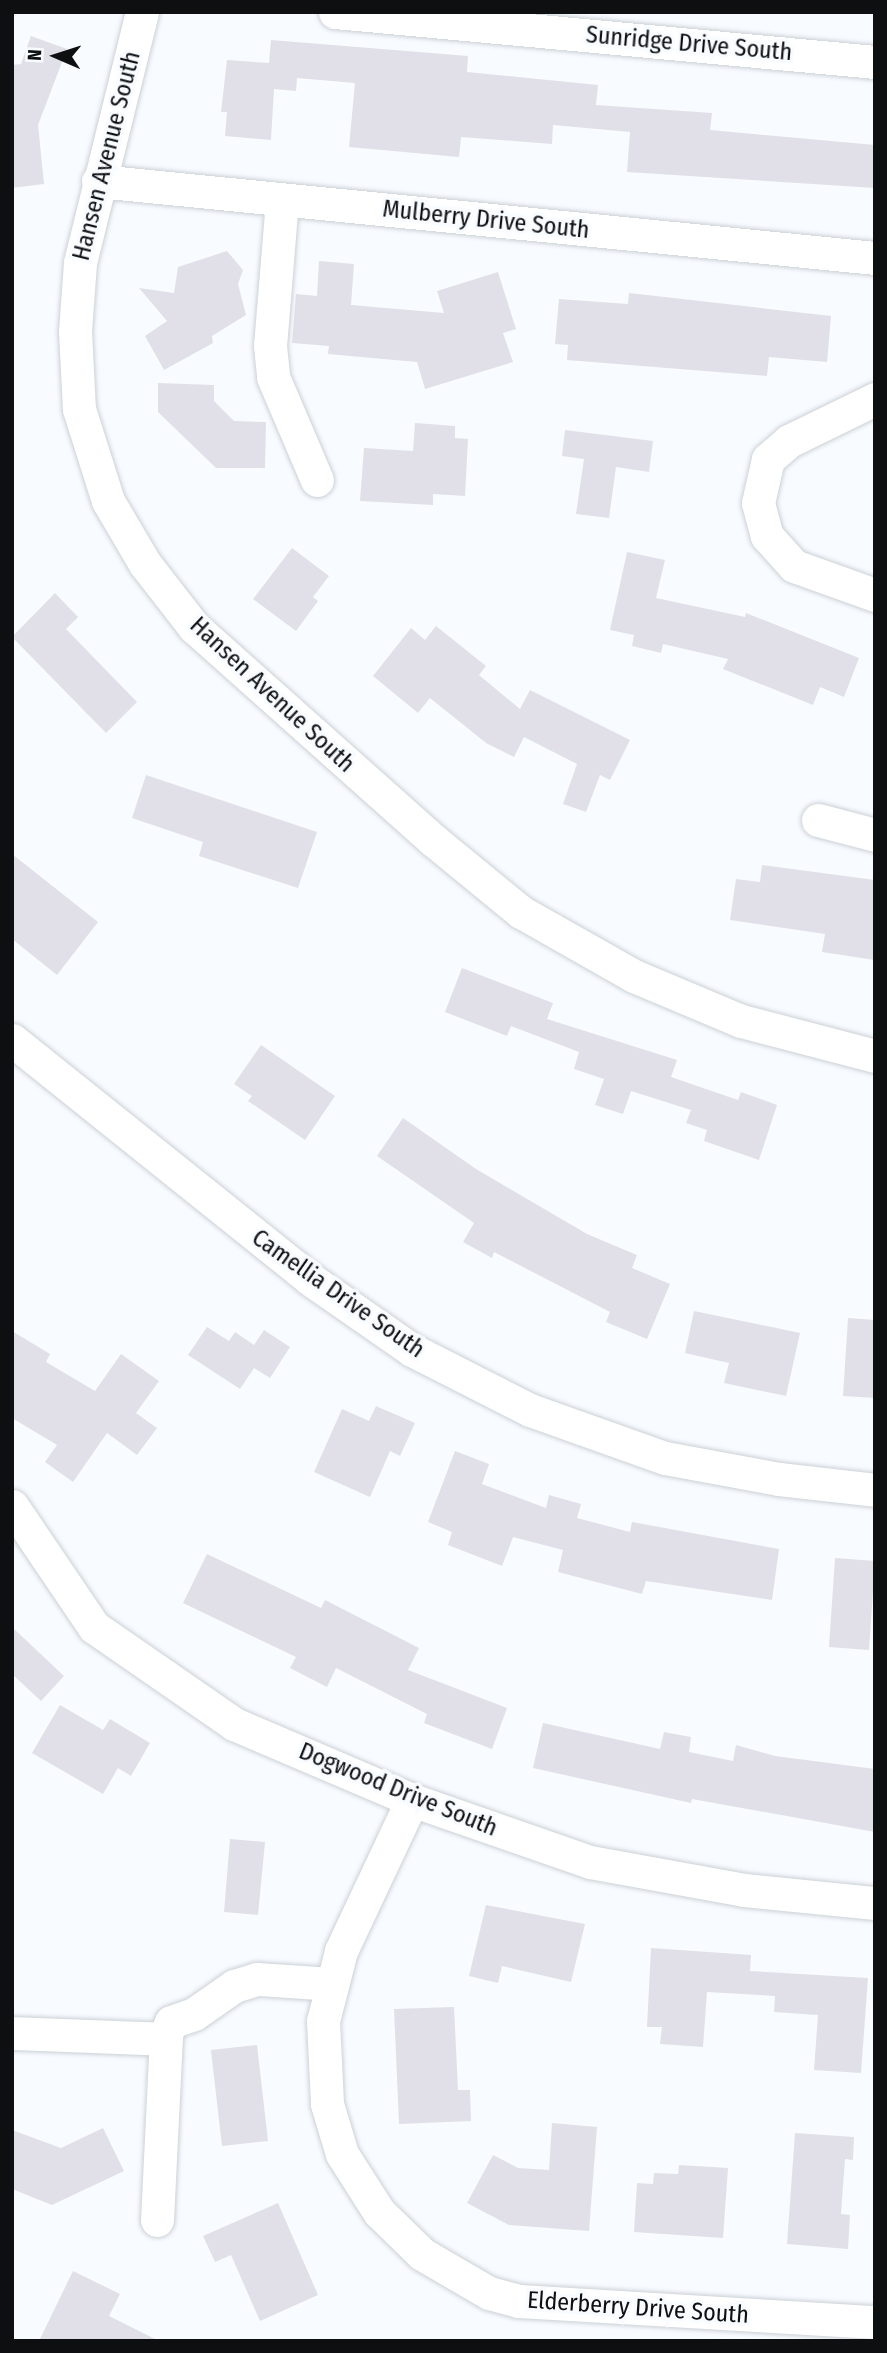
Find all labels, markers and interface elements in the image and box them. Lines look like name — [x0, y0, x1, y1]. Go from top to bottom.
north arrow — [21, 21, 91, 91]
street label: Sunridge Drive South — [585, 21, 793, 67]
street label: Hansen Avenue South — [67, 48, 147, 264]
text: N — [23, 49, 46, 61]
street label: Mulberry Drive South — [381, 195, 591, 245]
street label: Hansen Avenue South — [184, 611, 360, 779]
street label: Camellia Drive South — [246, 1224, 430, 1364]
street label: Dogwood Drive South — [295, 1737, 501, 1843]
street label: Elderberry Drive South — [526, 2286, 750, 2330]

